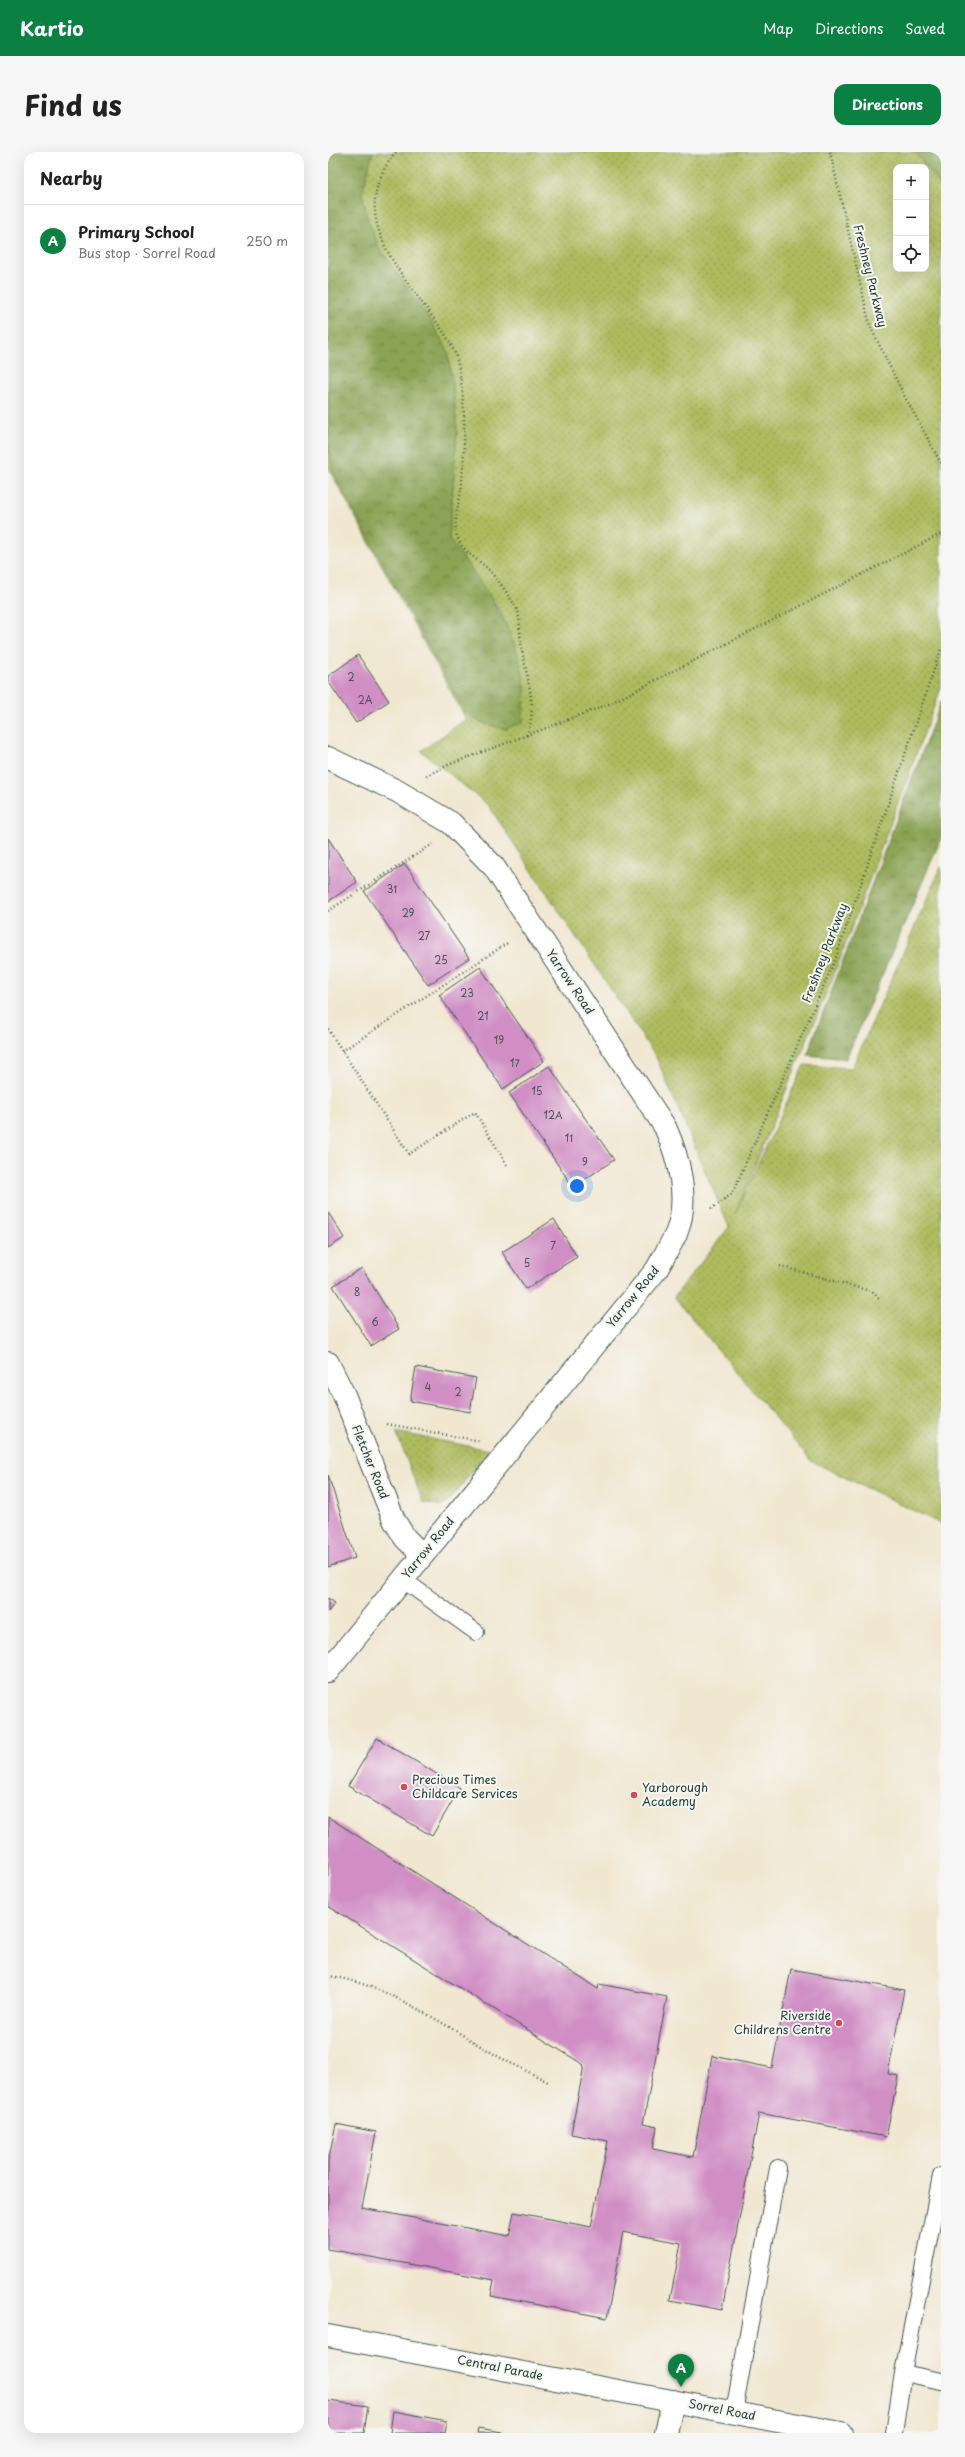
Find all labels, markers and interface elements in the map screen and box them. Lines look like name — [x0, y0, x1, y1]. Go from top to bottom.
text: Kartio — [20, 14, 83, 42]
text: Map — [763, 18, 793, 39]
text: Directions — [815, 18, 883, 39]
text: Saved — [905, 18, 945, 39]
text: Find us — [24, 83, 122, 126]
button: Directions — [834, 84, 941, 125]
map controls — [893, 164, 929, 272]
button: + — [893, 164, 929, 200]
text: Nearby — [40, 165, 102, 191]
button: − — [893, 200, 929, 236]
text: Primary School — [78, 220, 194, 243]
street label: Freshney Parkway — [849, 222, 892, 329]
text: A — [48, 231, 58, 250]
text: 250 m — [246, 231, 288, 250]
button: locate — [893, 236, 929, 272]
text: Bus stop · Sorrel Road — [78, 243, 216, 262]
house number: 2 — [347, 669, 355, 684]
house number: 2A — [358, 692, 373, 707]
house number: 31 — [387, 881, 397, 896]
street label: Freshney Parkway — [797, 900, 851, 1005]
house number: 29 — [402, 905, 415, 920]
house number: 27 — [418, 928, 431, 943]
street label: Yarrow Road — [542, 945, 599, 1018]
house number: 25 — [434, 952, 448, 967]
house number: 23 — [460, 985, 474, 1000]
house number: 21 — [477, 1008, 489, 1023]
house number: 19 — [494, 1032, 504, 1047]
house number: 17 — [510, 1055, 521, 1070]
house number: 15 — [532, 1083, 542, 1098]
house number: 12A — [543, 1107, 563, 1122]
house number: 11 — [565, 1130, 573, 1145]
house number: 9 — [582, 1154, 588, 1169]
your location — [567, 1176, 587, 1196]
house number: 7 — [550, 1238, 556, 1253]
house number: 5 — [524, 1255, 530, 1270]
street label: Yarrow Road — [602, 1261, 663, 1331]
house number: 8 — [354, 1284, 360, 1299]
house number: 6 — [371, 1314, 379, 1329]
house number: 4 — [425, 1379, 432, 1394]
house number: 2 — [454, 1384, 462, 1399]
street label: Fletcher Road — [348, 1422, 394, 1502]
street label: Yarrow Road — [397, 1512, 458, 1582]
place label: Precious Times Childcare Services — [412, 1770, 518, 1802]
place label: Yarborough Academy — [642, 1778, 708, 1810]
marker: Precious Times Childcare Services — [399, 1782, 409, 1792]
marker: Yarborough Academy — [629, 1790, 639, 1800]
place label: Riverside Childrens Centre — [734, 2006, 831, 2038]
marker: Riverside Childrens Centre — [834, 2018, 844, 2028]
street label: Central Parade — [456, 2350, 545, 2384]
pin: A — [668, 2354, 694, 2387]
street label: Sorrel Road — [687, 2394, 757, 2424]

